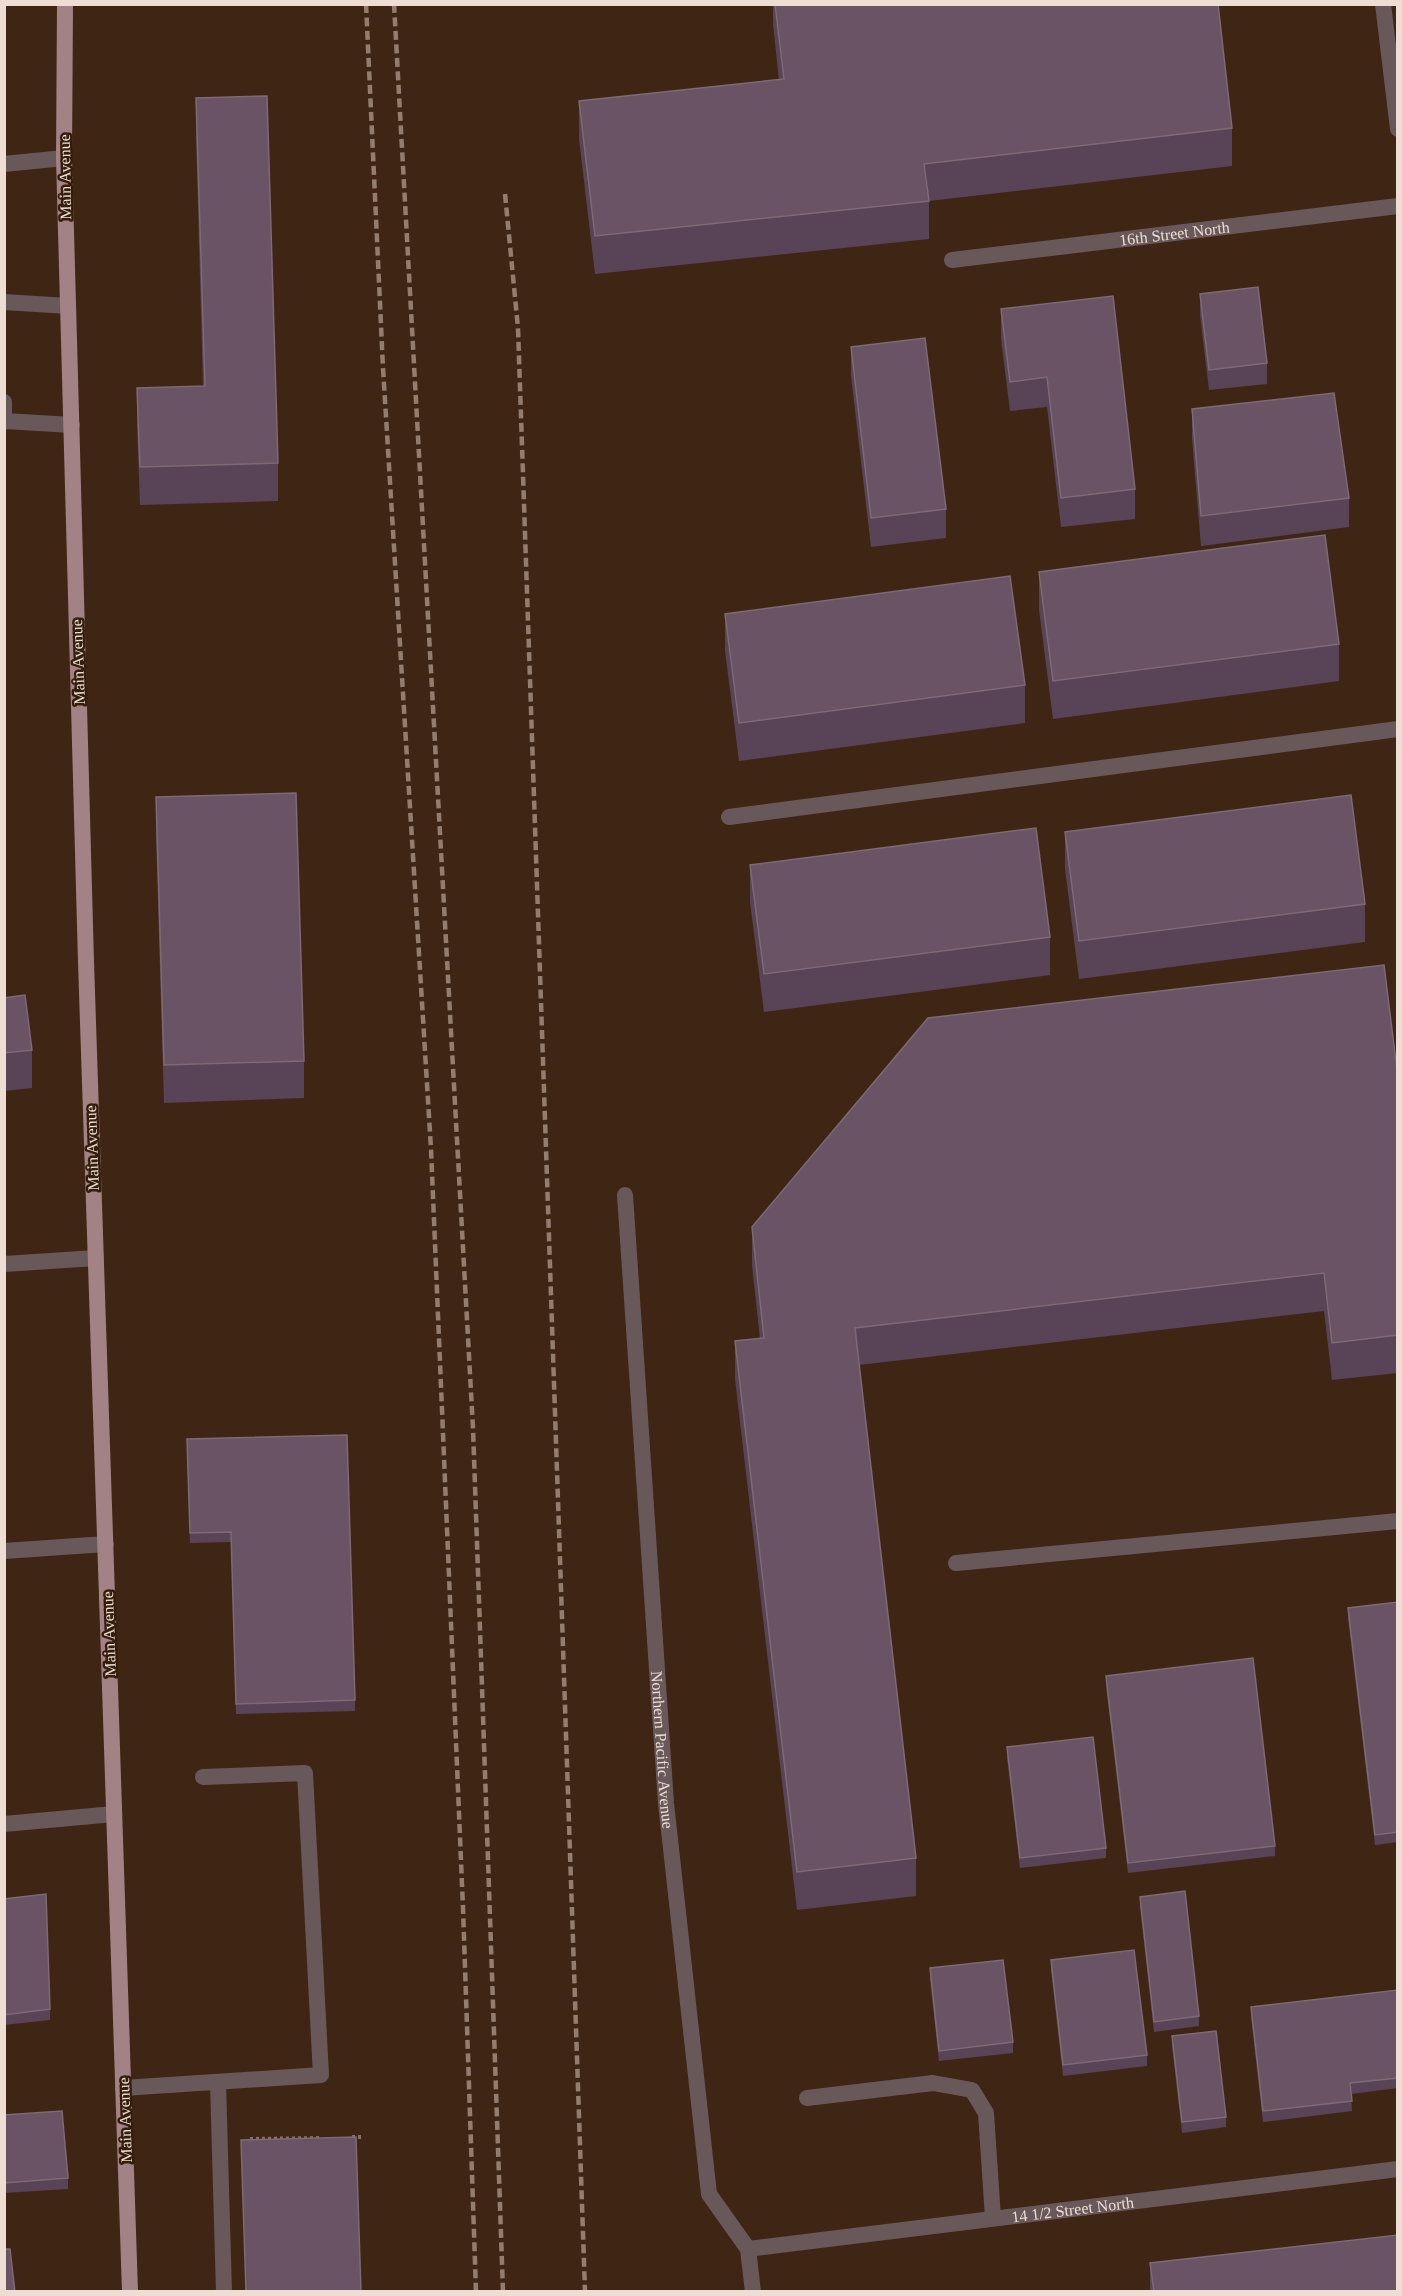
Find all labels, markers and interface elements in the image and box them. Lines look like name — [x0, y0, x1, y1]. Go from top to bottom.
street label: Main Avenue — [56, 134, 74, 220]
street label: 16th Street North — [1118, 218, 1231, 248]
street label: Main Avenue — [68, 619, 88, 705]
street label: Main Avenue — [82, 1105, 102, 1191]
street label: Main Avenue — [99, 1591, 119, 1677]
street label: Northern Pacific Avenue — [649, 1670, 677, 1829]
street label: Main Avenue — [115, 2077, 135, 2163]
street label: 14 1/2 Street North — [1010, 2193, 1135, 2225]

